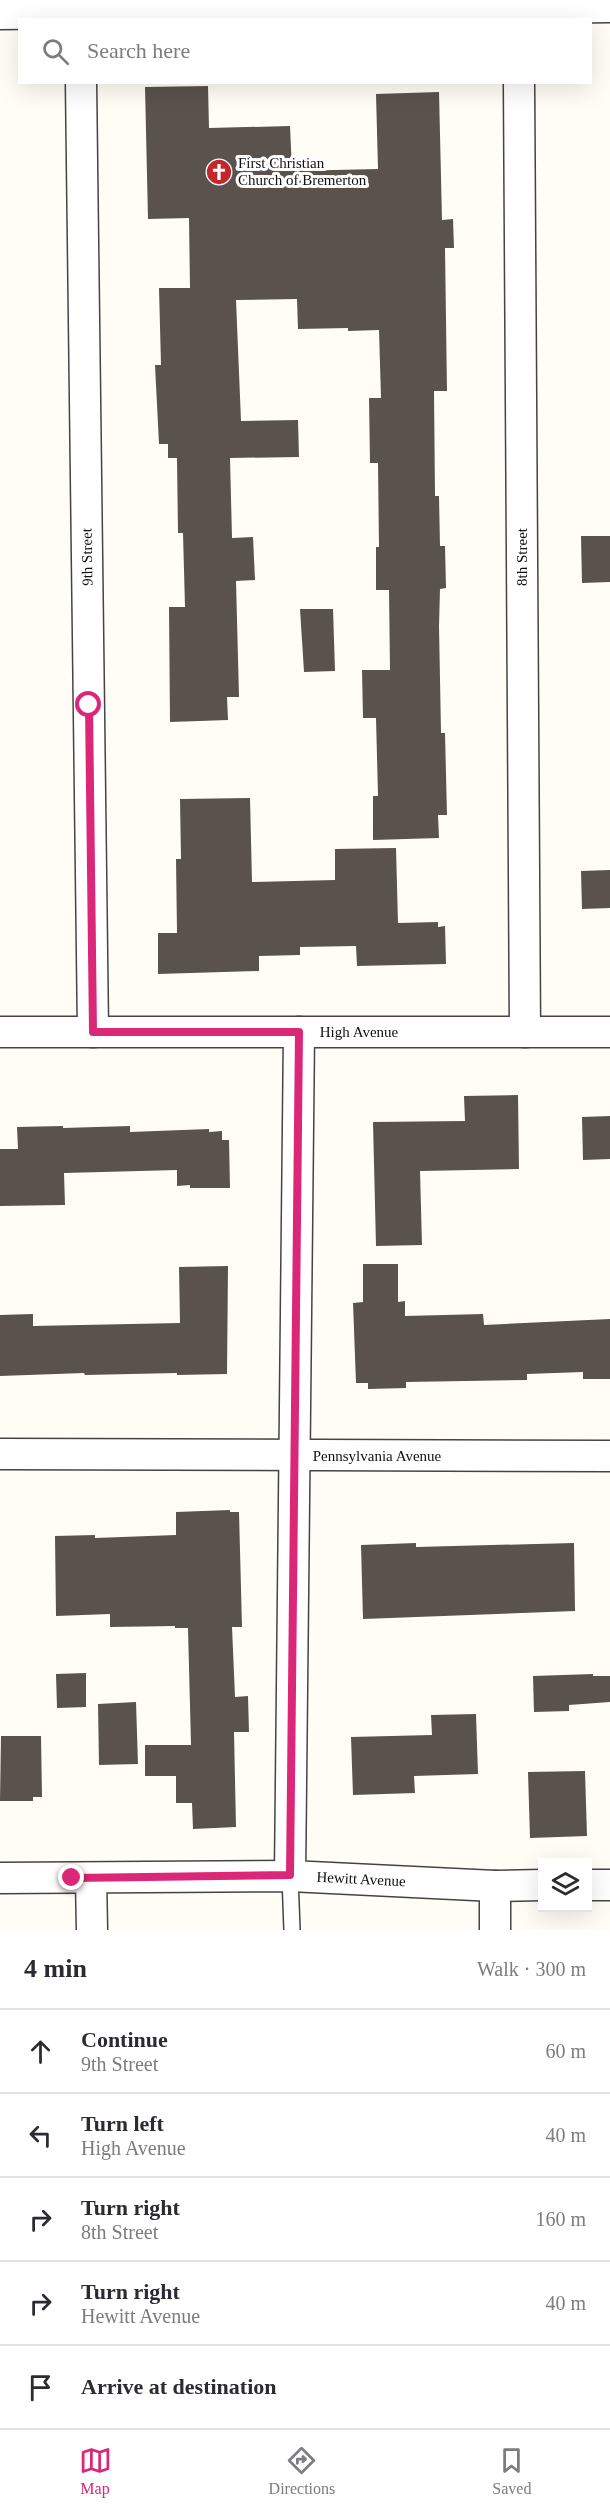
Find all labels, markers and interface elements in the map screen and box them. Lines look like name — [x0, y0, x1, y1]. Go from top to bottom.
search box — [18, 18, 592, 84]
icon: search — [39, 35, 72, 68]
text: Search here — [87, 38, 190, 63]
place label: First Christian Church of Bremerton — [238, 155, 367, 188]
church icon: First Christian Church of Bremerton — [204, 157, 234, 187]
street label: 9th Street — [78, 527, 96, 586]
street label: 8th Street — [514, 527, 530, 586]
route start — [75, 691, 101, 717]
street label: High Avenue — [320, 1024, 399, 1040]
street label: Pennsylvania Avenue — [313, 1448, 442, 1464]
map controls — [538, 1858, 592, 1912]
button: layers — [538, 1858, 592, 1912]
route end — [58, 1864, 84, 1890]
street label: Hewitt Avenue — [316, 1869, 406, 1889]
text: 4 min — [24, 1954, 87, 1983]
text: Walk · 300 m — [477, 1958, 586, 1980]
text: Continue — [81, 2027, 168, 2052]
icon: ahead — [24, 2035, 57, 2068]
text: 60 m — [545, 2040, 586, 2062]
text: 9th Street — [81, 2053, 158, 2075]
text: Turn left — [81, 2111, 164, 2136]
icon: left — [24, 2119, 57, 2152]
text: 40 m — [545, 2124, 586, 2146]
text: High Avenue — [81, 2137, 186, 2159]
text: Turn right — [81, 2195, 180, 2220]
icon: right — [24, 2203, 57, 2236]
text: 160 m — [535, 2208, 586, 2230]
text: 8th Street — [81, 2221, 158, 2243]
text: Turn right — [81, 2279, 180, 2304]
icon: right — [24, 2287, 57, 2320]
text: 40 m — [545, 2292, 586, 2314]
text: Hewitt Avenue — [81, 2305, 200, 2327]
icon: arrive — [24, 2371, 57, 2404]
text: Arrive at destination — [81, 2374, 277, 2399]
tab: Map — [79, 2444, 112, 2498]
tab: Directions — [269, 2444, 335, 2498]
tab: Saved — [492, 2444, 531, 2498]

